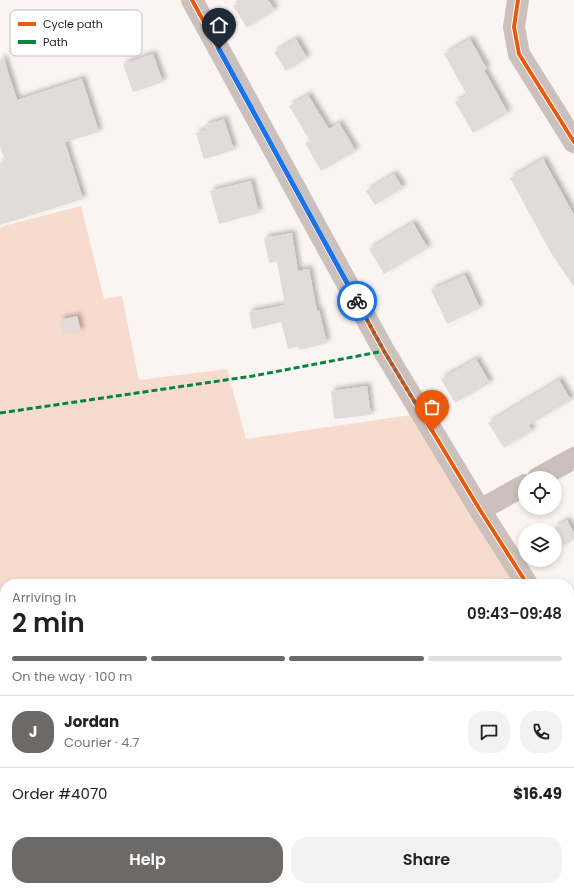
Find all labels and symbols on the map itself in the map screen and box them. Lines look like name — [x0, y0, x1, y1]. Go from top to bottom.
pin — [202, 8, 236, 49]
legend — [10, 10, 142, 56]
text: Cycle path — [43, 16, 103, 32]
text: Path — [43, 34, 68, 50]
courier — [337, 281, 377, 321]
pin — [415, 390, 449, 431]

